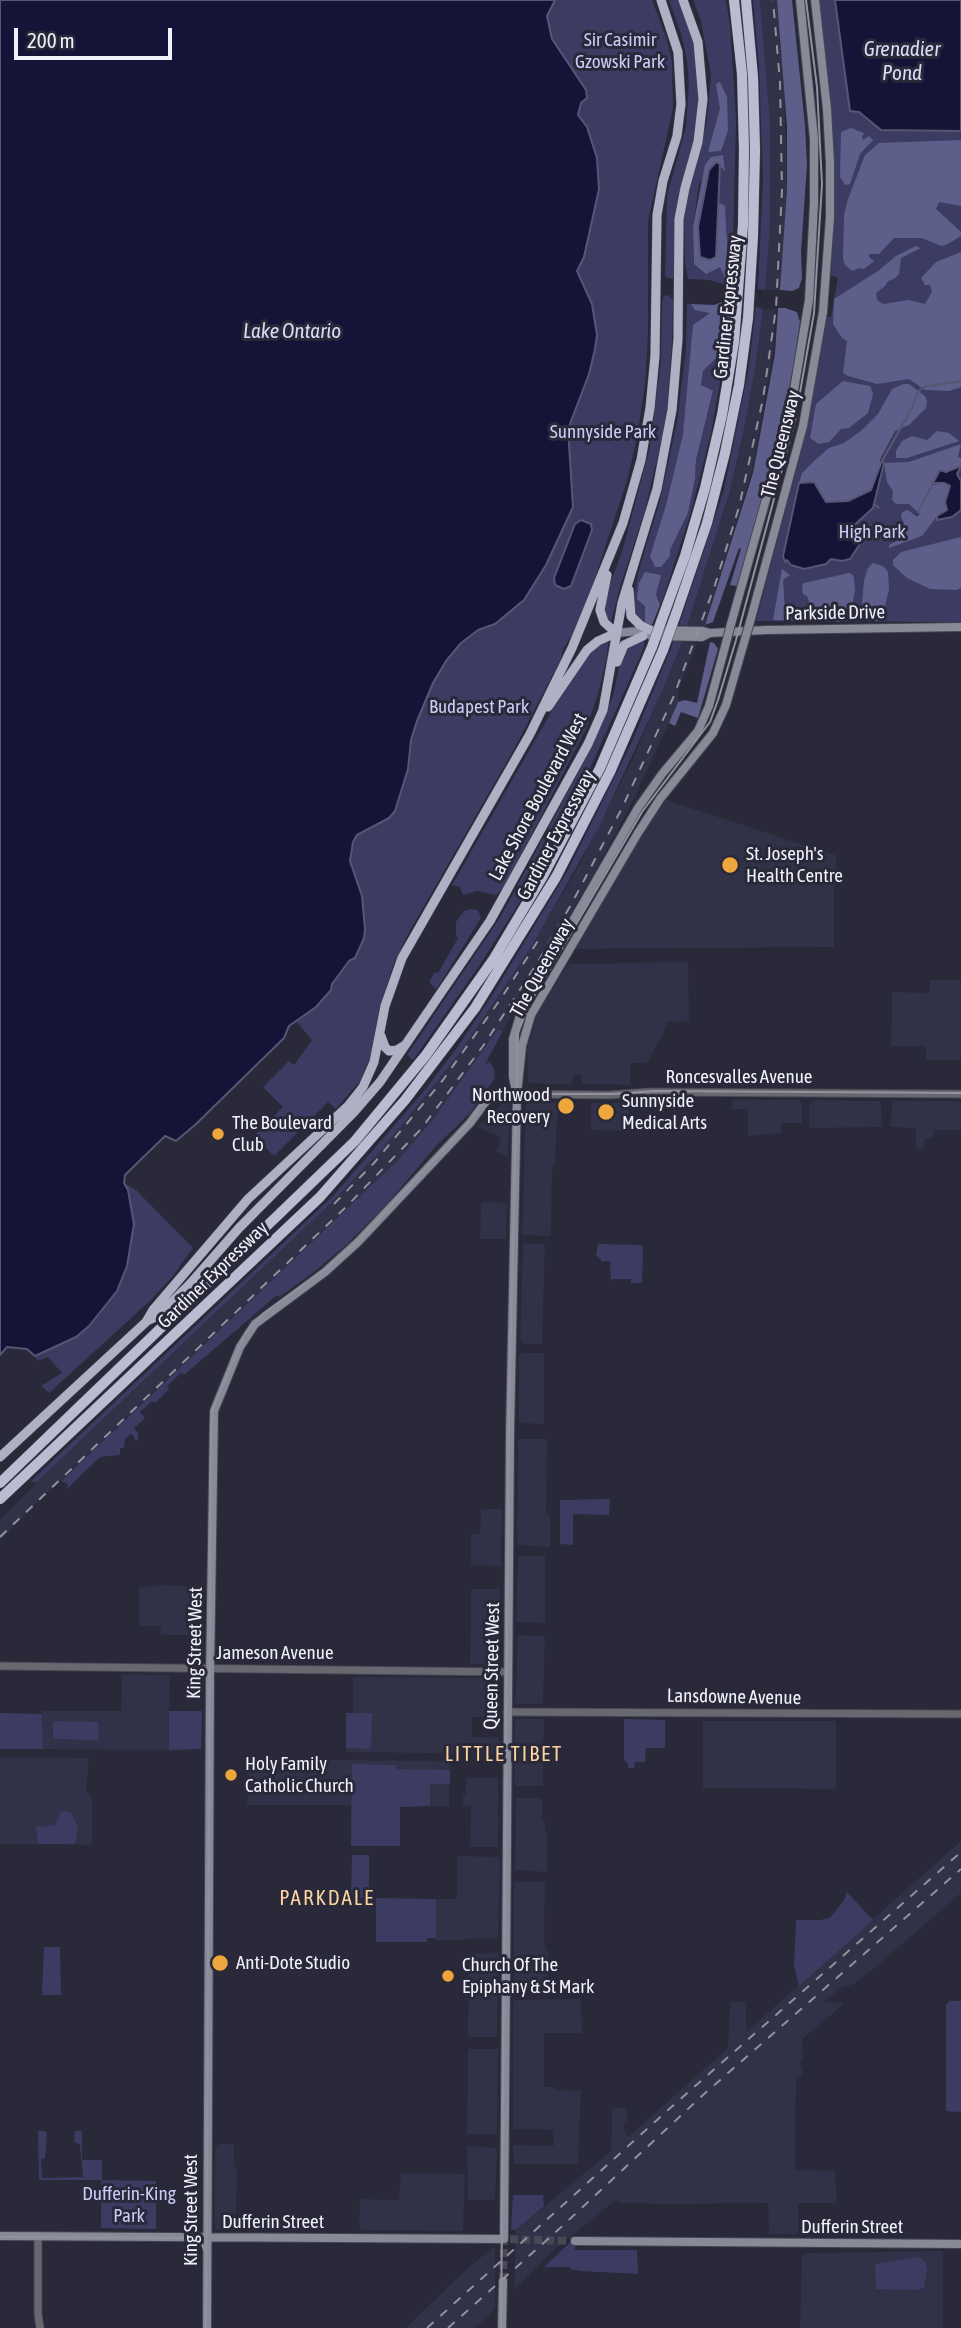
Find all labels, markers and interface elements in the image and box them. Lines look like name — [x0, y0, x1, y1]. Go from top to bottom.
scale bar — [18, 14, 175, 58]
text: 200 m — [27, 28, 75, 52]
park label: Sir Casimir Gzowski Park — [575, 29, 665, 73]
water label: Grenadier Pond — [864, 36, 940, 86]
street label: Gardiner Expressway — [709, 234, 747, 380]
water label: Lake Ontario — [243, 318, 341, 344]
street label: The Queensway — [757, 388, 805, 500]
park label: Sunnyside Park — [550, 421, 656, 443]
park label: High Park — [838, 521, 906, 543]
street label: Parkside Drive — [785, 601, 885, 625]
park label: Budapest Park — [429, 696, 529, 718]
street label: Lake Shore Boulevard West — [484, 709, 592, 885]
street label: Gardiner Expressway — [512, 766, 600, 904]
place label: St. Joseph's Health Centre — [746, 843, 843, 887]
marker: St. Joseph's Health Centre — [720, 855, 740, 875]
street label: The Queensway — [505, 915, 579, 1021]
street label: Roncesvalles Avenue — [666, 1066, 812, 1088]
place label: Northwood Recovery — [472, 1084, 550, 1128]
place label: Sunnyside Medical Arts — [622, 1090, 707, 1134]
marker: Northwood Recovery — [556, 1096, 576, 1116]
marker: Sunnyside Medical Arts — [596, 1102, 616, 1122]
place label: The Boulevard Club — [232, 1112, 332, 1156]
marker: The Boulevard Club — [210, 1126, 226, 1142]
street label: Gardiner Expressway — [153, 1217, 273, 1333]
street label: King Street West — [183, 1587, 207, 1699]
street label: Queen Street West — [479, 1602, 505, 1730]
street label: Jameson Avenue — [216, 1642, 334, 1664]
street label: Lansdowne Avenue — [667, 1684, 801, 1710]
district label: LITTLE TIBET — [446, 1741, 562, 1767]
place label: Holy Family Catholic Church — [245, 1753, 354, 1797]
marker: Holy Family Catholic Church — [223, 1767, 239, 1783]
district label: PARKDALE — [280, 1885, 374, 1911]
place label: Anti-Dote Studio — [236, 1952, 350, 1974]
marker: Anti-Dote Studio — [210, 1953, 230, 1973]
place label: Church Of The Epiphany & St Mark — [462, 1954, 594, 1998]
marker: Church Of The Epiphany & St Mark — [440, 1968, 456, 1984]
street label: King Street West — [180, 2154, 202, 2266]
park label: Dufferin-King Park — [82, 2183, 176, 2227]
street label: Dufferin Street — [222, 2211, 324, 2233]
street label: Dufferin Street — [801, 2216, 903, 2238]

